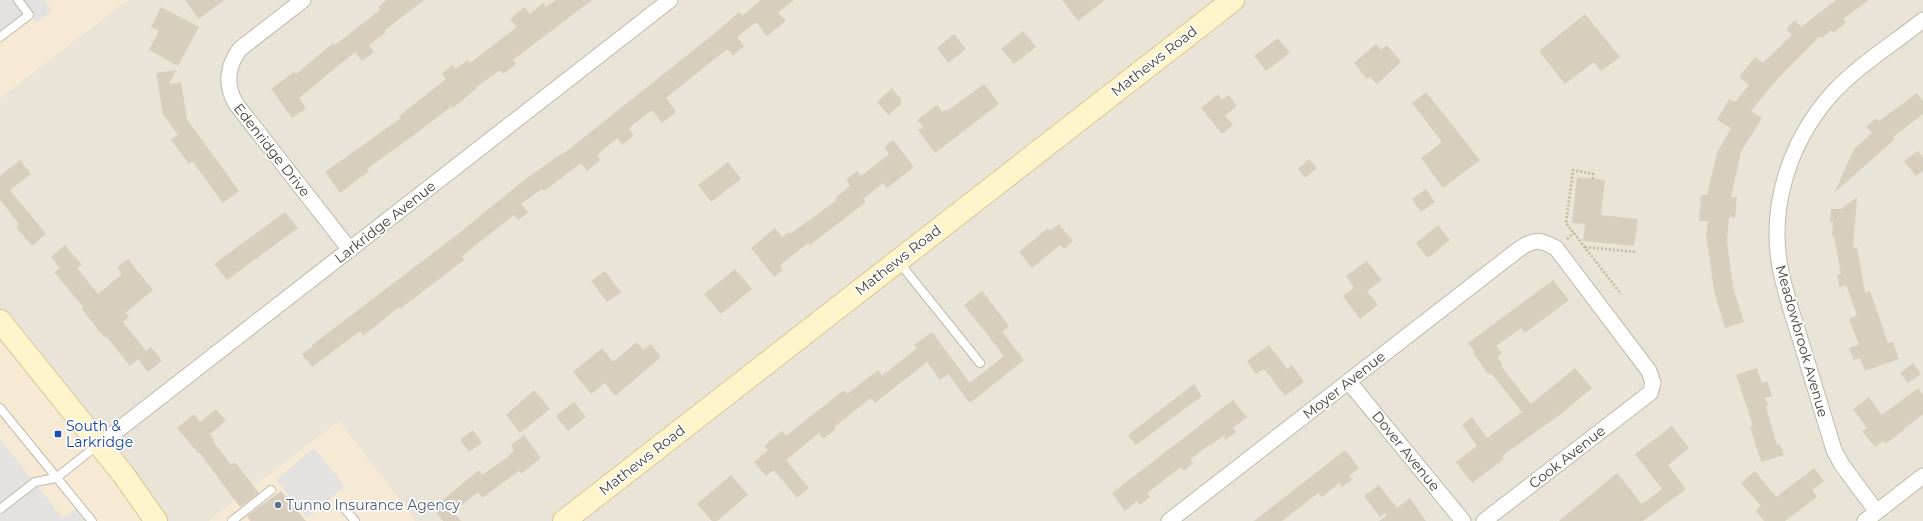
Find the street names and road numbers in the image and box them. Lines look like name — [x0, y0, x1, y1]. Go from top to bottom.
street label: Mathews Road — [1107, 22, 1201, 100]
street label: Edenridge Drive — [230, 100, 314, 200]
street label: Larkridge Avenue — [331, 177, 439, 267]
street label: Mathews Road — [851, 221, 945, 299]
street label: Meadowbrook Avenue — [1772, 263, 1832, 419]
street label: Moyer Avenue — [1299, 347, 1389, 423]
street label: Dover Avenue — [1368, 407, 1444, 495]
street label: Mathews Road — [595, 421, 689, 499]
street label: Cook Avenue — [1525, 422, 1609, 492]

